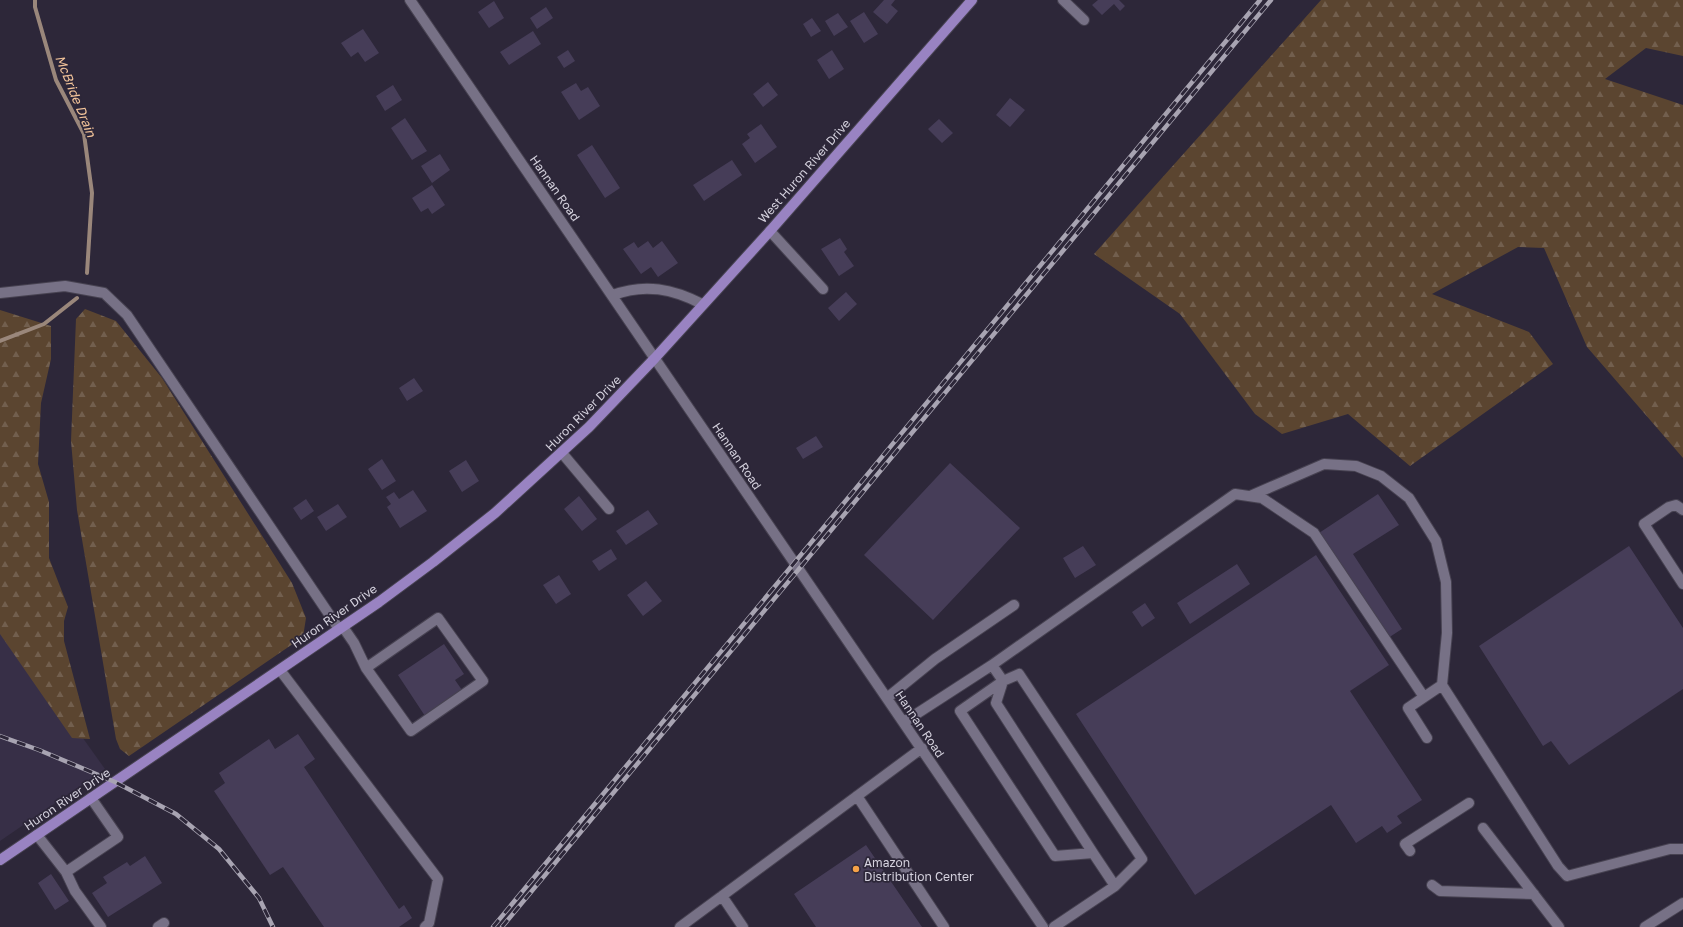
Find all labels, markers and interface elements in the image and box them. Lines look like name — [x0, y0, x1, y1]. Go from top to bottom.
water label: McBride Drain — [52, 53, 100, 140]
street label: West Huron River Drive — [755, 116, 853, 226]
street label: Hannan Road — [527, 152, 583, 224]
street label: Huron River Drive — [542, 372, 624, 454]
street label: Hannan Road — [709, 420, 765, 492]
street label: Huron River Drive — [288, 581, 380, 651]
street label: Hannan Road — [892, 688, 948, 760]
street label: Huron River Drive — [21, 765, 113, 833]
place label: Amazon Distribution Center — [864, 855, 974, 884]
marker: Amazon Distribution Center — [851, 864, 861, 874]

